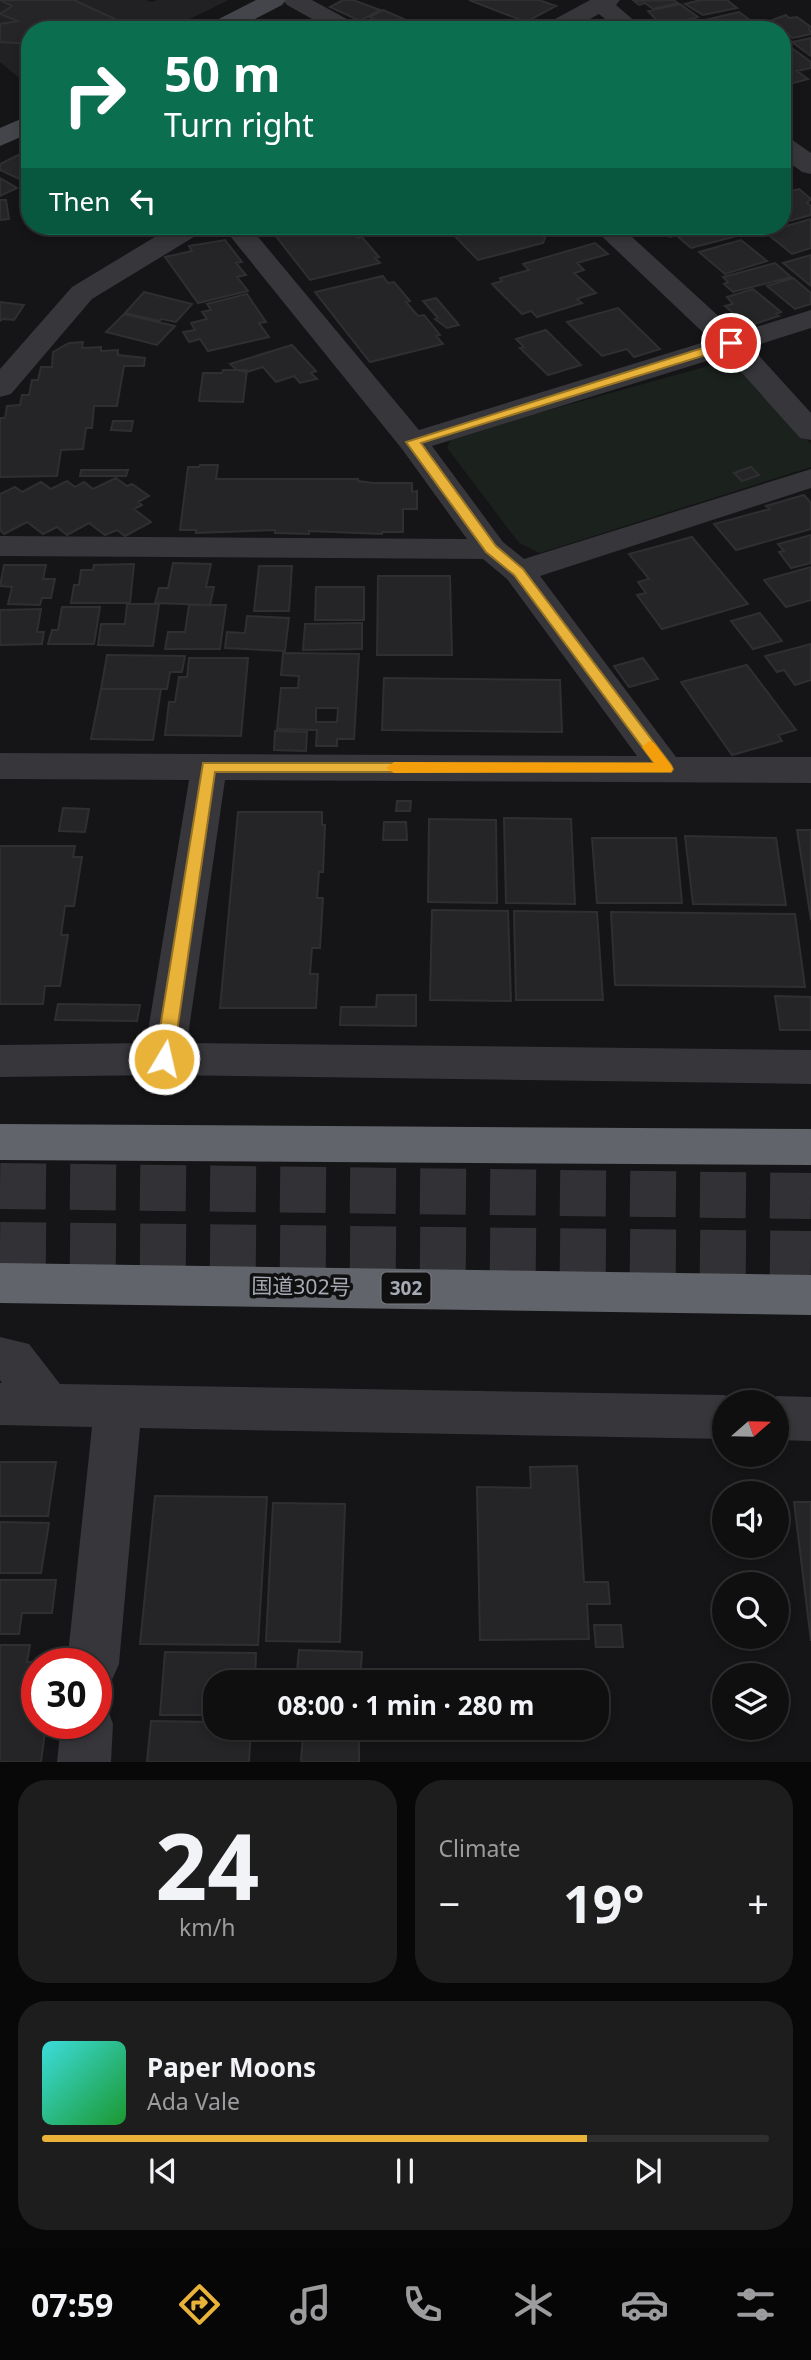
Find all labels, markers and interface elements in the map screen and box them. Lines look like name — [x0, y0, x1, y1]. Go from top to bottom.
text: 50 m — [164, 40, 281, 106]
icon: right — [49, 49, 140, 140]
text: Turn right — [164, 103, 314, 146]
icon: left — [124, 182, 162, 220]
text: Then — [49, 183, 110, 219]
pin — [701, 313, 761, 373]
icon: arrive — [712, 324, 750, 362]
position arrow — [127, 1022, 201, 1096]
street label: 国道302号 — [251, 1271, 351, 1301]
road number: 302 — [382, 1272, 430, 1304]
north arrow — [712, 1390, 789, 1466]
map controls — [712, 1390, 789, 1740]
button: sound — [712, 1481, 789, 1558]
button: search — [712, 1572, 789, 1649]
speed limit sign: 30 — [21, 1648, 112, 1739]
button: layers — [712, 1663, 789, 1740]
text: 08:00 · 1 min · 280 m — [278, 1687, 534, 1723]
text: 24 — [155, 1803, 259, 1927]
text: Climate — [439, 1832, 521, 1864]
text: 19° — [563, 1867, 645, 1938]
text: − — [439, 1877, 460, 1929]
text: + — [747, 1877, 769, 1929]
text: km/h — [179, 1911, 236, 1943]
text: Paper Moons — [147, 2049, 316, 2085]
text: Ada Vale — [147, 2085, 240, 2117]
icon: previous — [144, 2152, 182, 2190]
icon: pause — [386, 2152, 424, 2190]
icon: next — [629, 2152, 667, 2190]
icon: directions — [175, 2280, 224, 2329]
icon: music — [286, 2280, 335, 2329]
icon: phone — [398, 2280, 447, 2329]
icon: climate — [509, 2280, 558, 2329]
icon: car — [620, 2280, 669, 2329]
icon: filters — [731, 2280, 780, 2329]
text: 07:59 — [31, 2283, 113, 2326]

